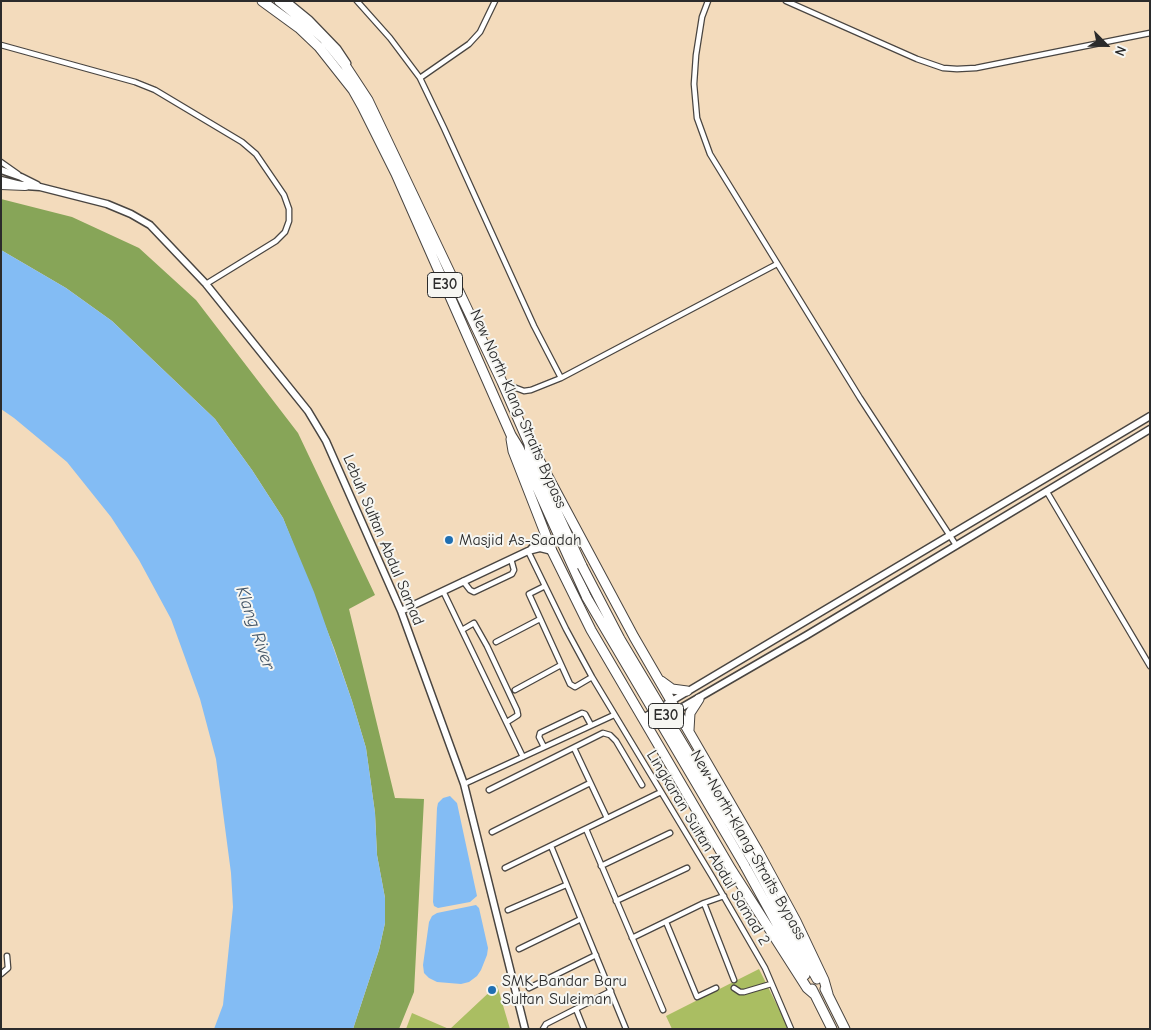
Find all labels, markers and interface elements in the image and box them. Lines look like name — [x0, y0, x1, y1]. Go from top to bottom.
north arrow — [1081, 20, 1131, 70]
text: N — [1111, 44, 1130, 59]
road number: E30 — [428, 272, 462, 298]
street label: New North Klang Straits Bypass — [465, 307, 571, 511]
street label: Lebuh Sultan Abdul Samad — [338, 452, 428, 628]
place label: Masjid As-Saadah — [459, 530, 582, 550]
marker: Masjid As-Saadah — [443, 534, 455, 546]
water label: Klang River — [231, 583, 279, 673]
road number: E30 — [648, 704, 684, 728]
street label: Lingkaran Sultan Abdul Samad 2 — [642, 747, 774, 949]
street label: New North Klang Straits Bypass — [686, 747, 810, 943]
place label: SMK Bandar Baru Sultan Suleiman — [502, 971, 627, 1009]
marker: SMK Bandar Baru Sultan Suleiman — [486, 984, 498, 996]

